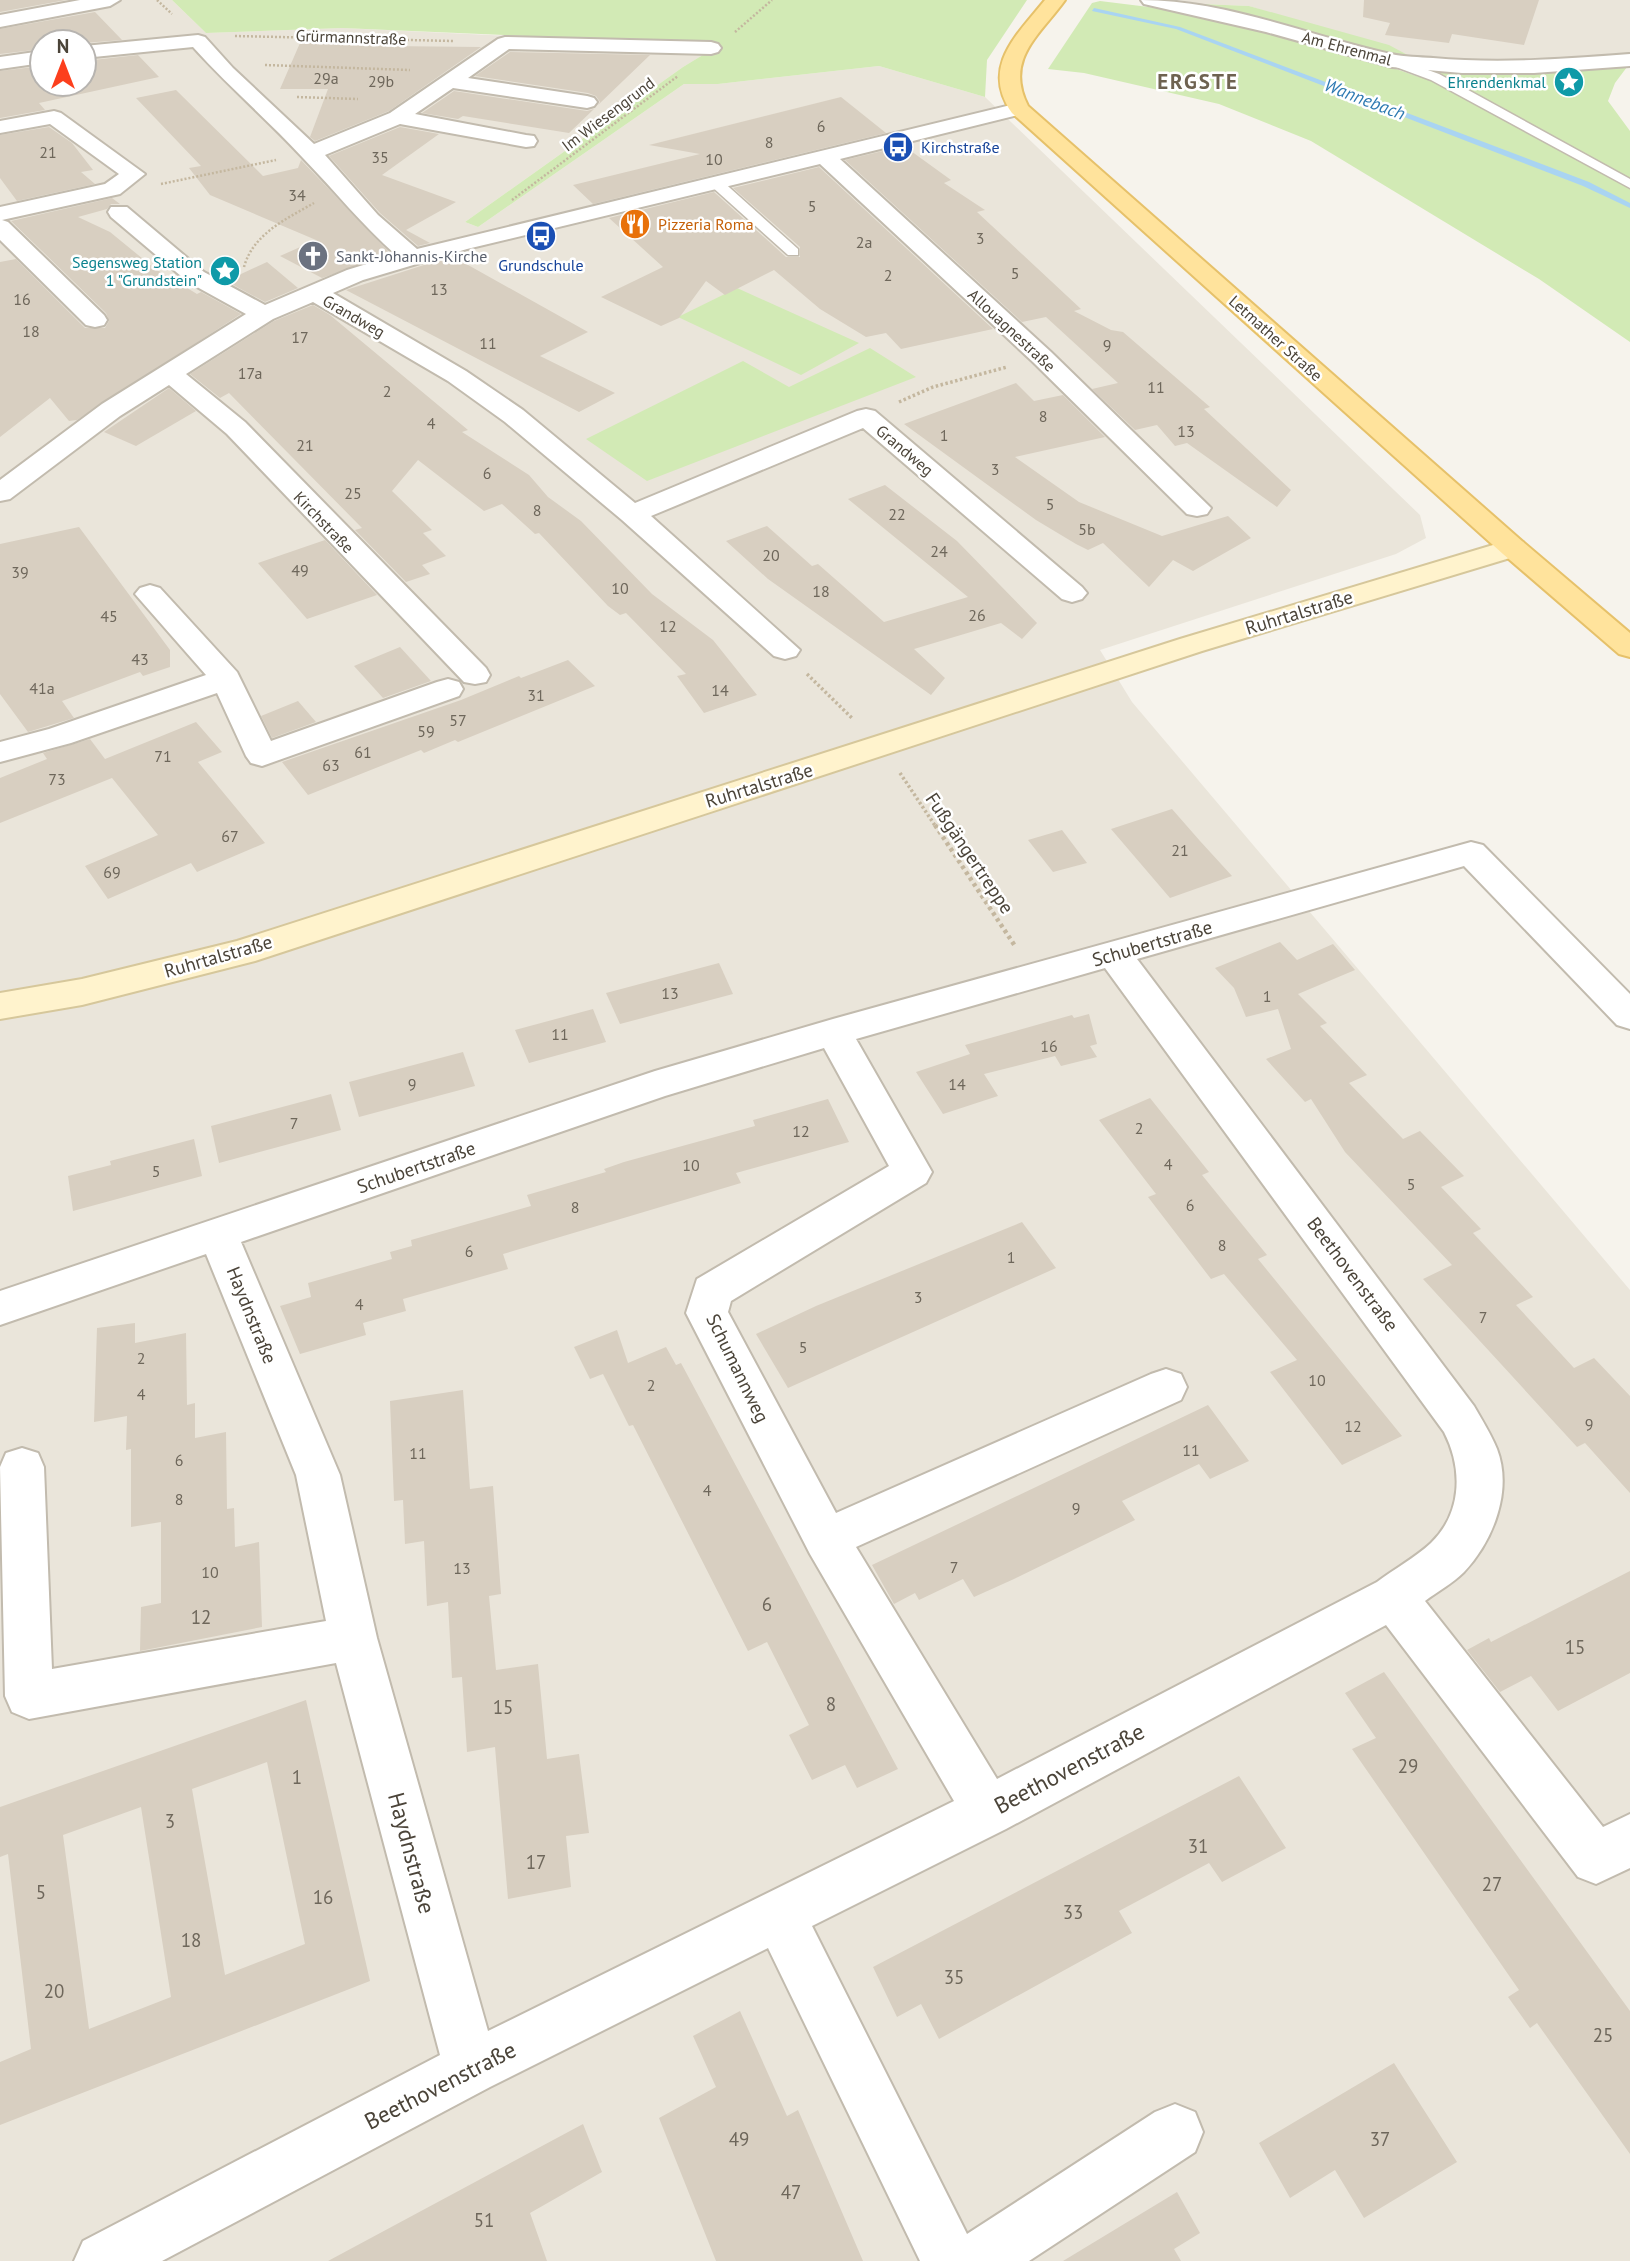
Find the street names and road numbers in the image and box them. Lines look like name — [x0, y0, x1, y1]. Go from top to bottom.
street label: Grürmannstraße — [295, 25, 407, 49]
street label: Am Ehrenmal — [1300, 26, 1394, 70]
street label: Im Wiesengrund — [558, 73, 658, 155]
street label: Allouagnestraße — [964, 284, 1060, 376]
street label: Grandweg — [319, 290, 389, 342]
street label: Letmather Straße — [1225, 291, 1327, 385]
street label: Grandweg — [872, 420, 938, 480]
street label: Kirchstraße — [290, 487, 358, 557]
street label: Ruhrtalstraße — [1242, 584, 1356, 640]
street label: Ruhrtalstraße — [702, 757, 816, 813]
street label: Fußgängertreppe — [921, 788, 1019, 918]
street label: Schubertstraße — [1089, 914, 1215, 972]
street label: Ruhrtalstraße — [161, 929, 275, 983]
street label: Schubertstraße — [354, 1135, 478, 1199]
street label: Beethovenstraße — [1302, 1212, 1404, 1336]
street label: Haydnstraße — [222, 1263, 282, 1367]
street label: Schumannweg — [701, 1310, 775, 1426]
street label: Beethovenstraße — [989, 1716, 1149, 1820]
street label: Haydnstraße — [382, 1789, 442, 1917]
street label: Beethovenstraße — [359, 2034, 521, 2136]

